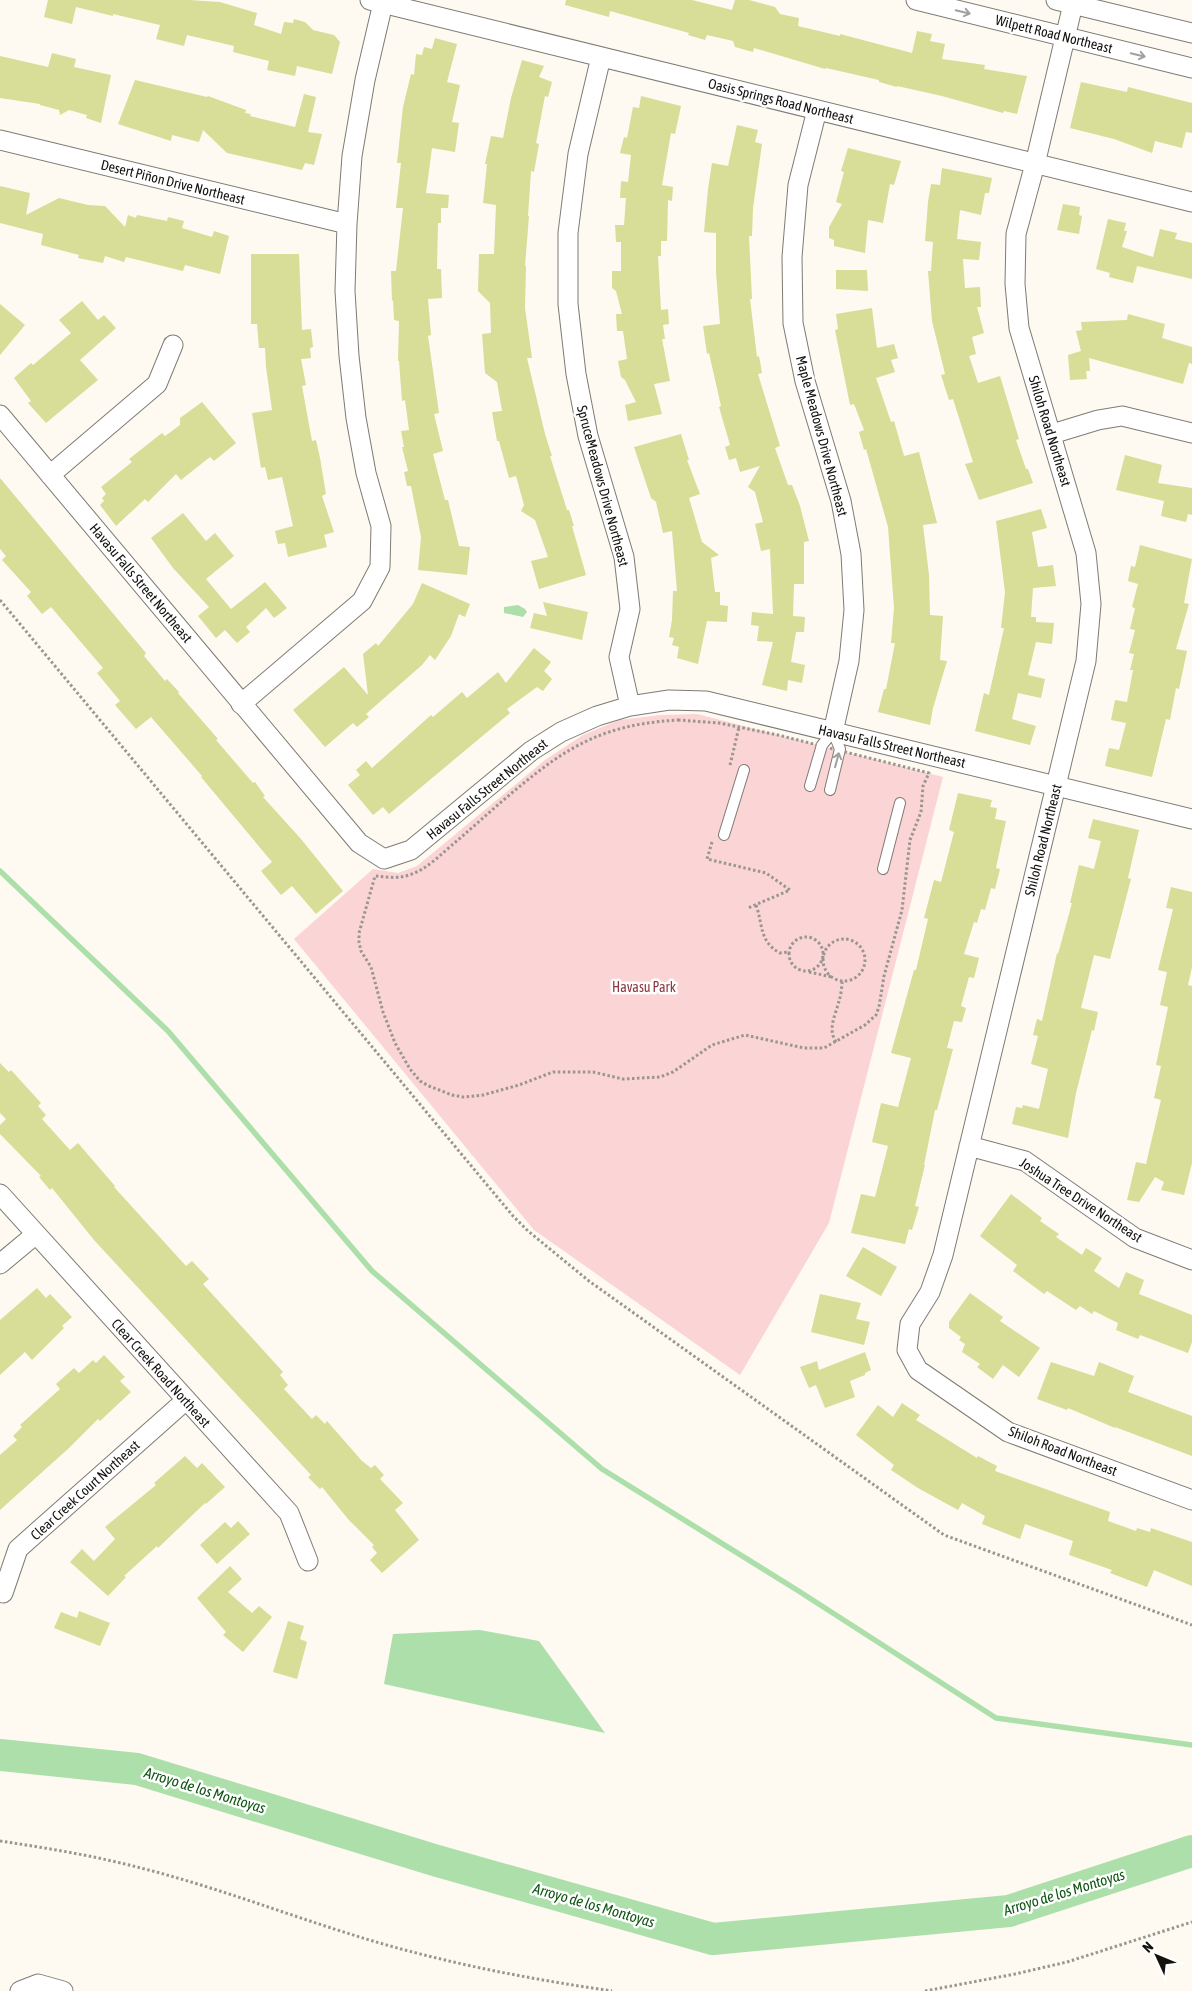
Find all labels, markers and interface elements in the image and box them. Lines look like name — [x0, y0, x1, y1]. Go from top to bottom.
one-way arrow — [955, 7, 971, 17]
street label: Wilpett Road Northeast — [994, 12, 1114, 56]
one-way arrow — [1129, 51, 1145, 60]
street label: Oasis Springs Road Northeast — [707, 75, 855, 127]
street label: Desert Piñon Drive Northeast — [99, 156, 247, 208]
street label: Maple Meadows Drive Northeast — [793, 354, 851, 518]
street label: Shiloh Road Northeast — [1026, 374, 1074, 488]
street label: SpruceMeadows Drive Northeast — [574, 404, 632, 568]
street label: Havasu Falls Street Northeast — [86, 520, 196, 646]
street label: Havasu Falls Street Northeast — [817, 721, 967, 771]
street label: Havasu Falls Street Northeast — [423, 735, 551, 843]
one-way arrow — [833, 753, 843, 769]
street label: Shiloh Road Northeast — [1021, 782, 1065, 898]
park label: Havasu Park — [612, 979, 676, 995]
street label: Joshua Tree Drive Northeast — [1017, 1154, 1145, 1246]
street label: Clear Creek Road Northeast — [108, 1316, 214, 1430]
street label: Shiloh Road Northeast — [1007, 1423, 1119, 1479]
street label: Clear Creek Court Northeast — [27, 1437, 143, 1543]
water label: Arroyo de los Montoyas — [141, 1763, 268, 1816]
water label: Arroyo de los Montoyas — [1000, 1866, 1127, 1919]
water label: Arroyo de los Montoyas — [530, 1879, 657, 1930]
north arrow — [1132, 1931, 1182, 1981]
text: N — [1139, 1938, 1156, 1955]

